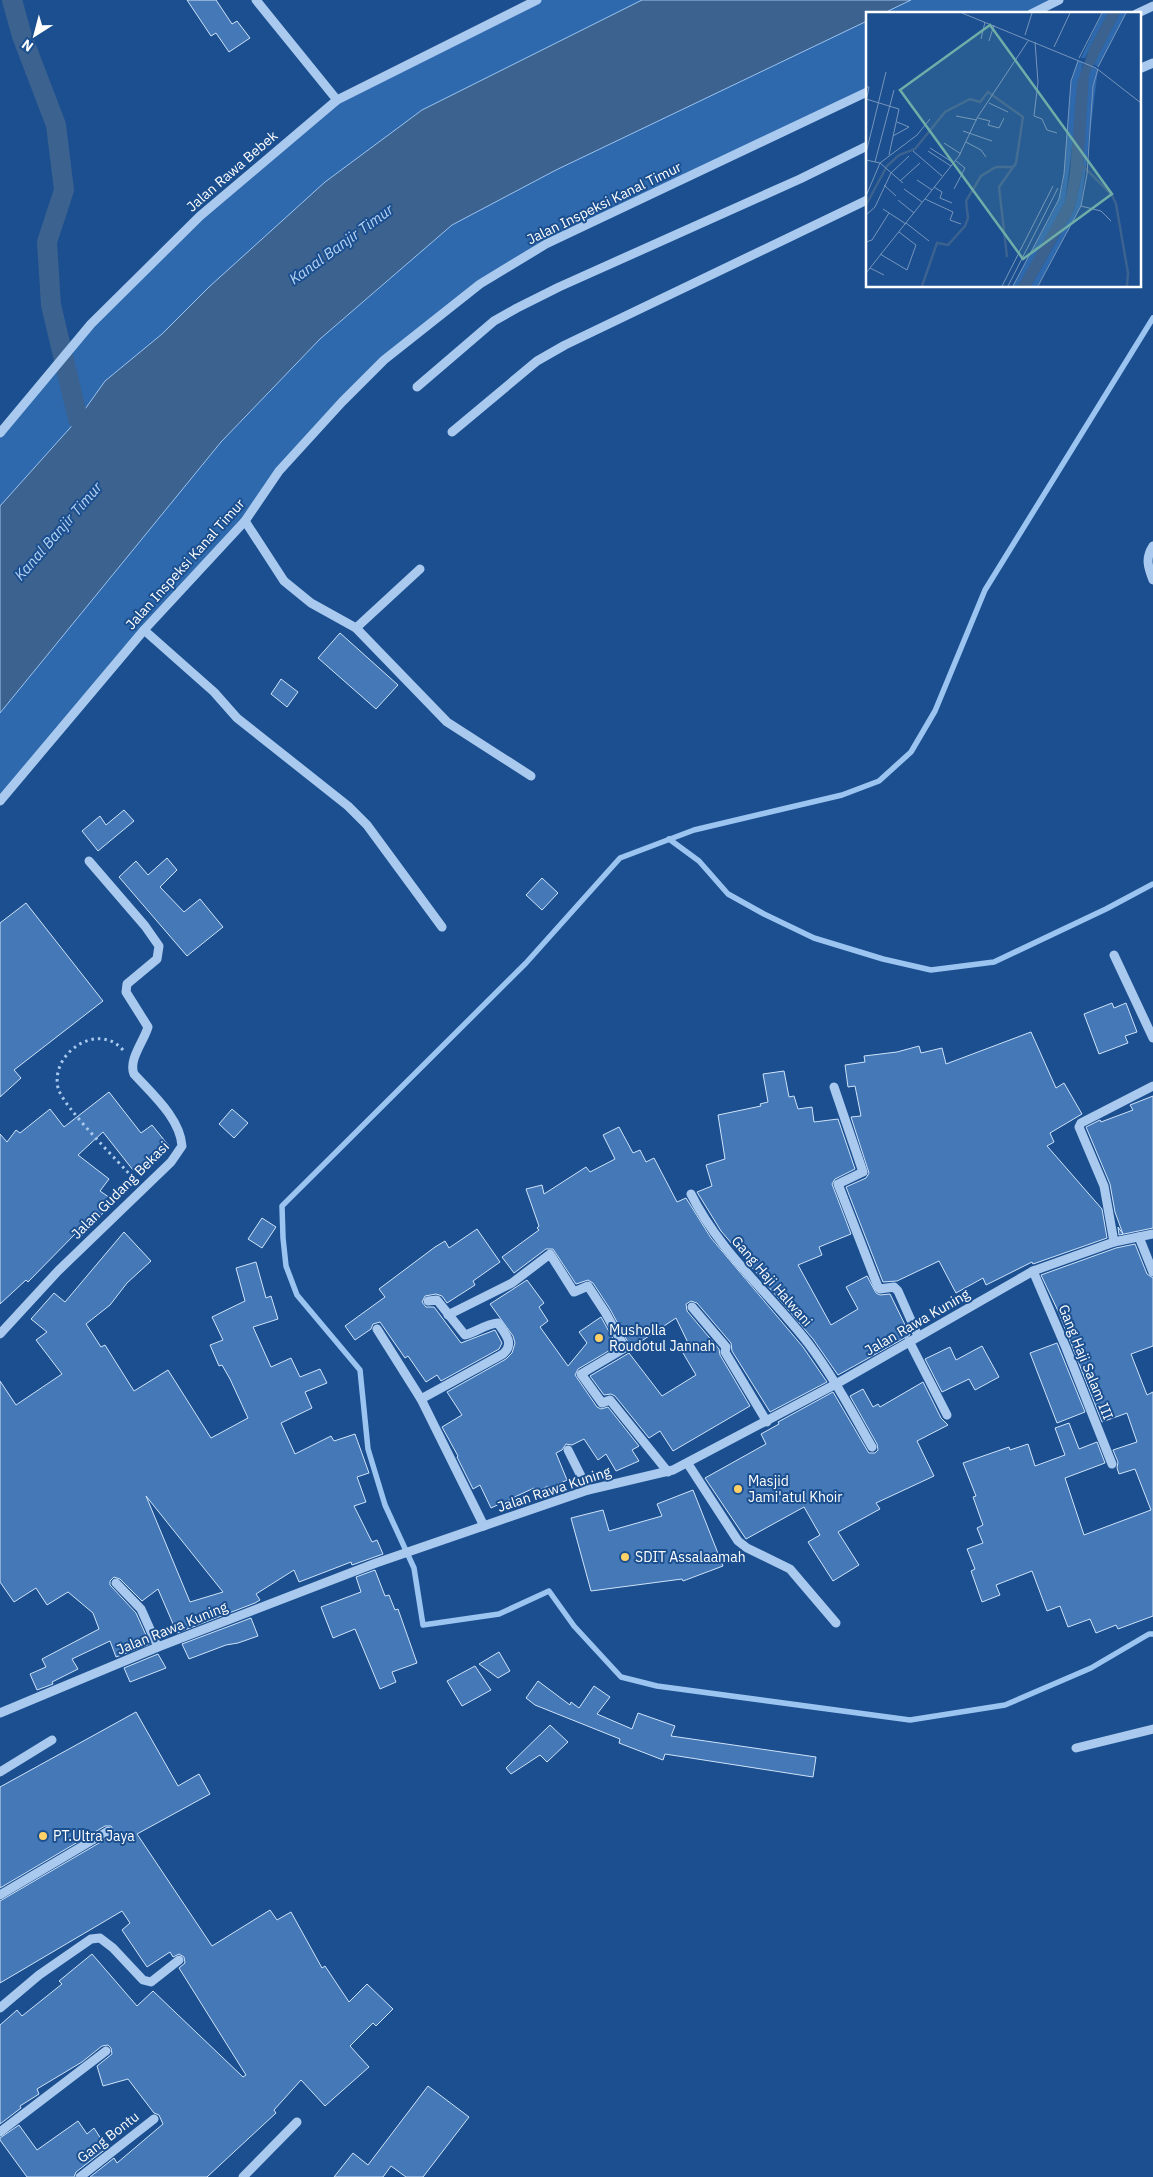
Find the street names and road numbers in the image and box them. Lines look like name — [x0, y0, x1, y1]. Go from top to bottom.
street label: Jalan Rawa Bebek — [183, 126, 282, 215]
street label: Jalan Inspeksi Kanal Timur — [524, 158, 684, 248]
street label: Jalan Inspeksi Kanal Timur — [122, 495, 248, 633]
street label: Jalan Gudang Bekasi — [67, 1137, 173, 1243]
street label: Gang Haji Halwani — [728, 1232, 816, 1330]
street label: Jalan Rawa Kuning — [861, 1284, 973, 1359]
street label: Gang Haji Salam III — [1055, 1302, 1117, 1422]
street label: Jalan Rawa Kuning — [495, 1462, 614, 1516]
street label: Jalan Rawa Kuning — [114, 1597, 231, 1659]
street label: Gang Bontu — [73, 2107, 143, 2167]

